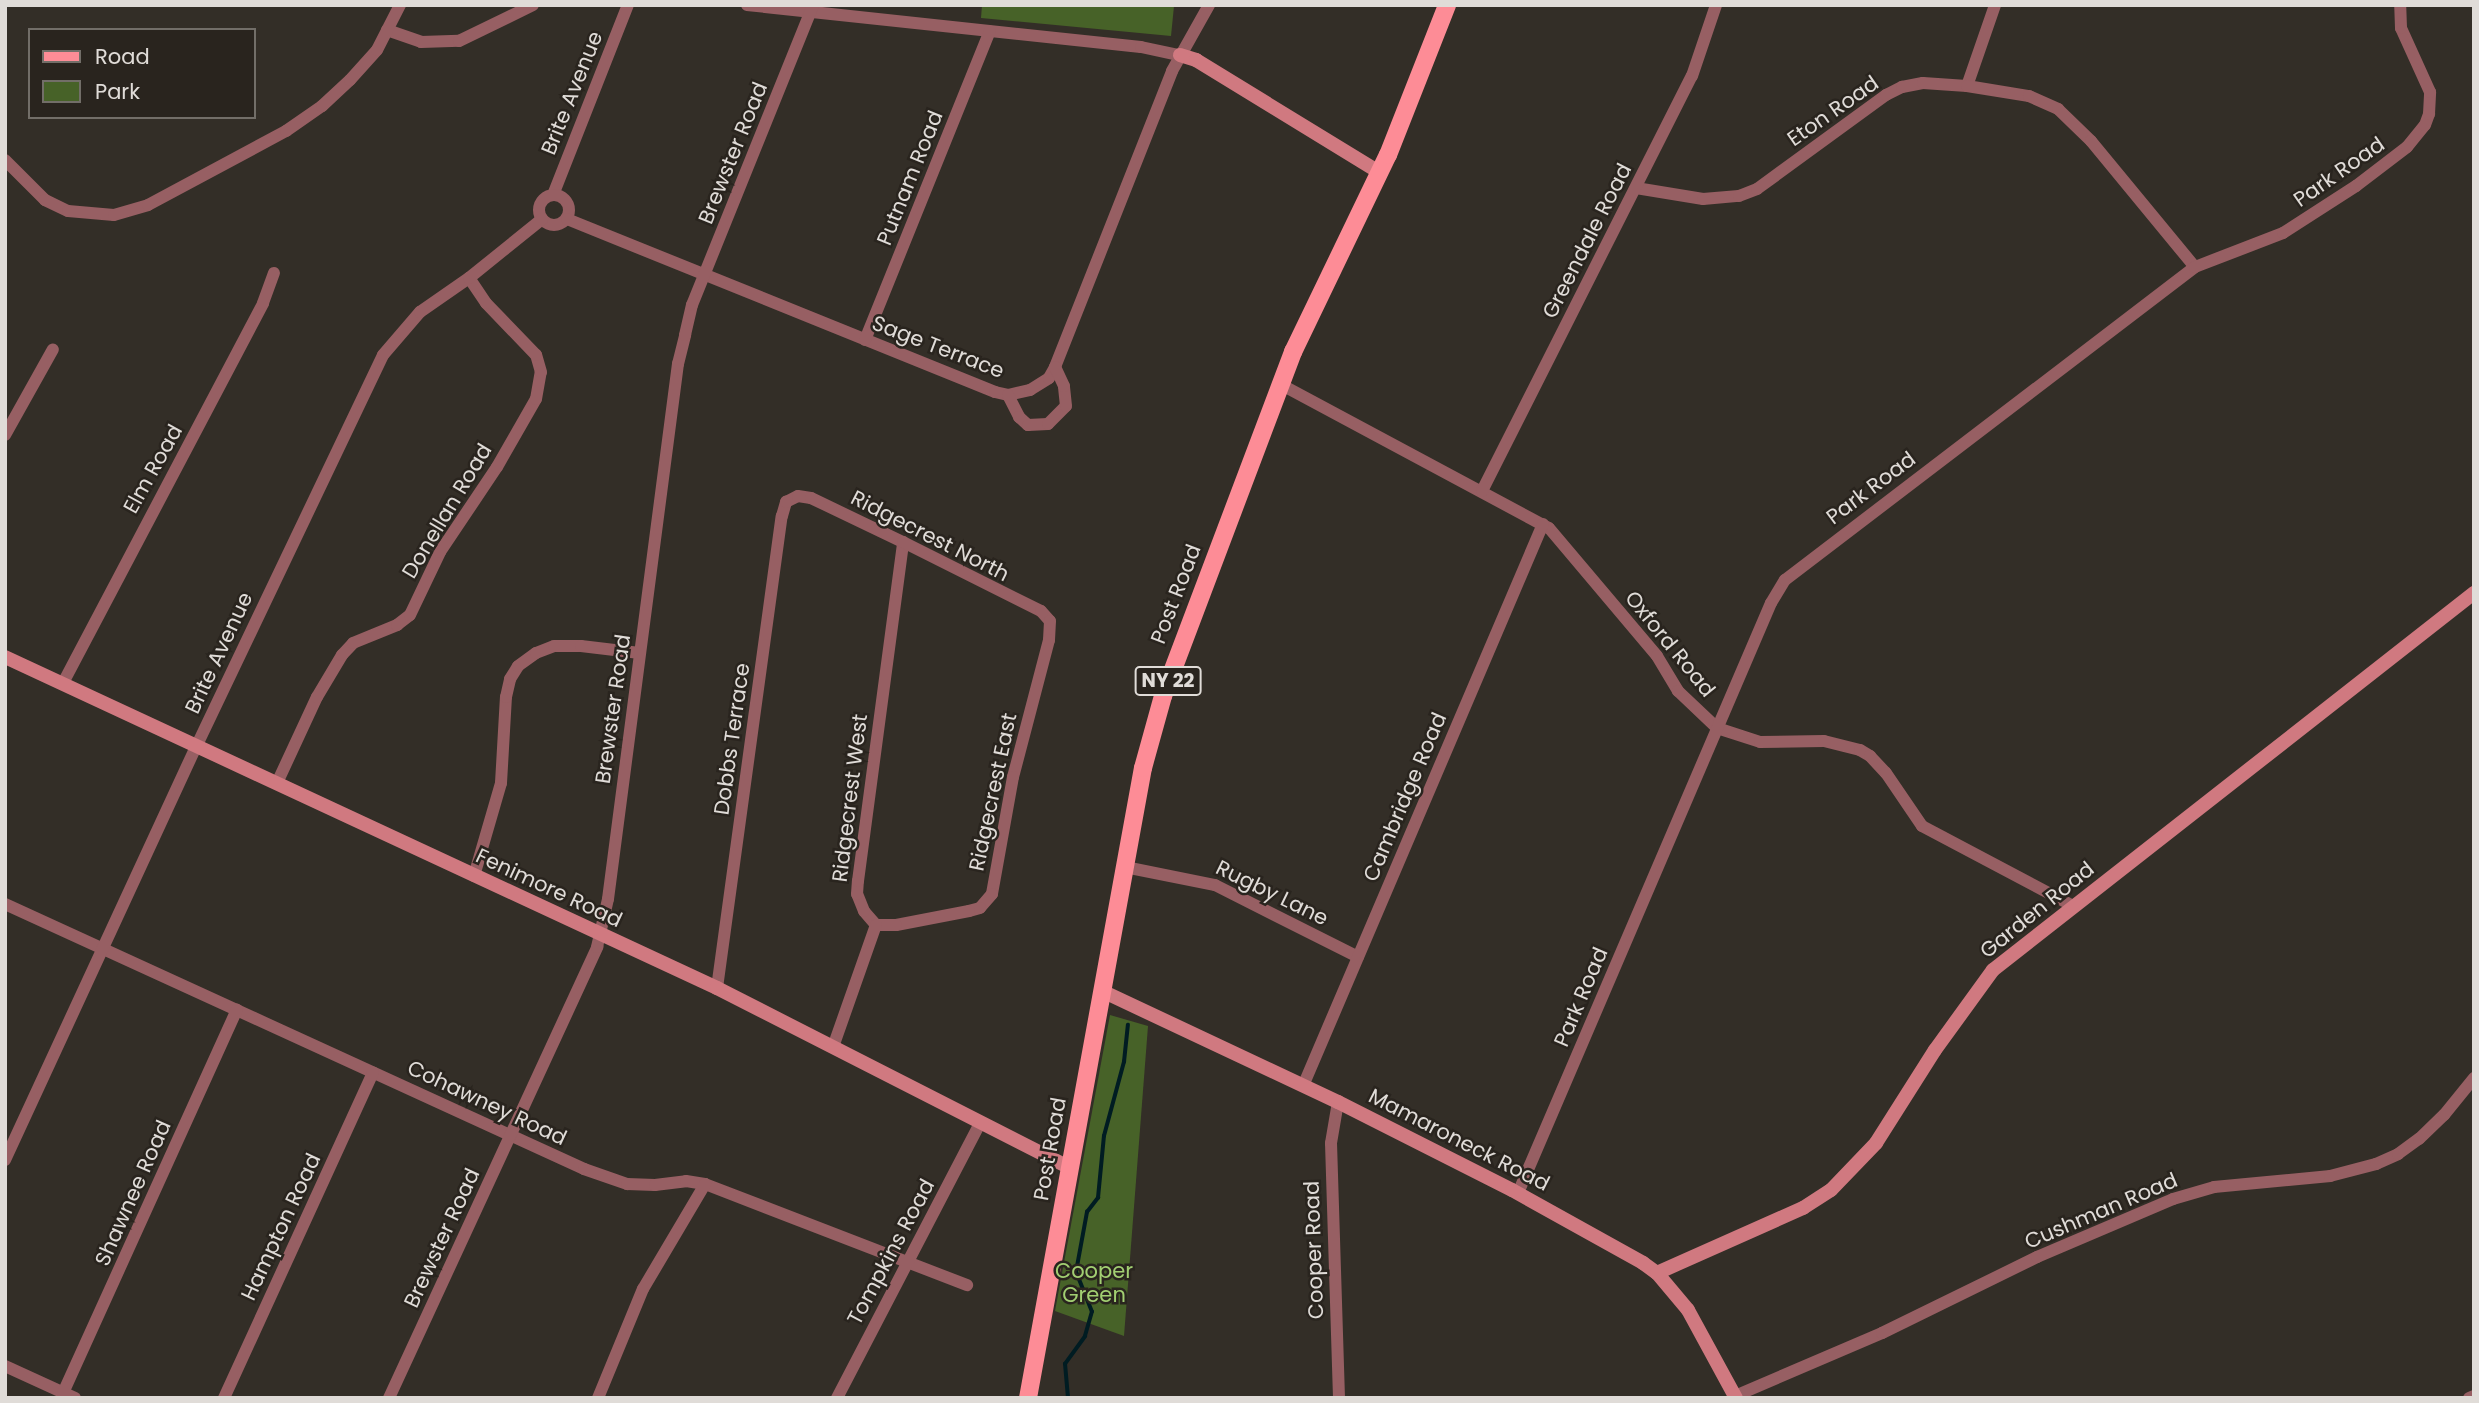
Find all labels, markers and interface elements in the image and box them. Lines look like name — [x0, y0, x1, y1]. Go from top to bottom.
legend — [28, 28, 256, 119]
street label: Brite Avenue — [536, 28, 608, 158]
text: Road — [95, 42, 150, 71]
street label: Eton Road — [1783, 70, 1883, 152]
text: Park — [95, 77, 140, 106]
street label: Brewster Road — [693, 78, 773, 228]
street label: Putnam Road — [872, 107, 948, 249]
street label: Park Road — [2289, 132, 2389, 212]
street label: Greendale Road — [1537, 159, 1637, 323]
street label: Sage Terrace — [868, 310, 1008, 384]
street label: Elm Road — [118, 420, 188, 518]
street label: Donellan Road — [397, 439, 497, 583]
street label: Park Road — [1821, 446, 1921, 530]
street label: Ridgecrest North — [847, 485, 1013, 587]
street label: Post Road — [1146, 541, 1206, 647]
street label: Oxford Road — [1620, 586, 1720, 702]
street label: Brite Avenue — [180, 588, 258, 718]
street label: Brewster Road — [590, 633, 636, 785]
street label: Dobbs Terrace — [709, 661, 755, 817]
road number: NY 22 — [1133, 666, 1203, 696]
street label: Cambridge Road — [1358, 709, 1452, 885]
street label: Ridgecrest East — [964, 711, 1022, 873]
street label: Ridgecrest West — [827, 712, 873, 884]
street label: Fenimore Road — [472, 843, 626, 933]
street label: Rugby Lane — [1212, 855, 1332, 931]
street label: Garden Road — [1975, 856, 2099, 964]
street label: Park Road — [1549, 944, 1613, 1050]
street label: Cohawney Road — [403, 1055, 571, 1151]
street label: Mamaroneck Road — [1364, 1083, 1554, 1197]
street label: Post Road — [1029, 1095, 1071, 1203]
street label: Shawnee Road — [90, 1116, 176, 1270]
street label: Hampton Road — [236, 1149, 326, 1305]
street label: Brewster Road — [399, 1164, 485, 1312]
street label: Cushman Road — [2021, 1167, 2181, 1255]
street label: Tompkins Road — [842, 1175, 940, 1329]
street label: Cooper Road — [1299, 1180, 1329, 1320]
park label: Cooper Green — [1055, 1258, 1133, 1308]

